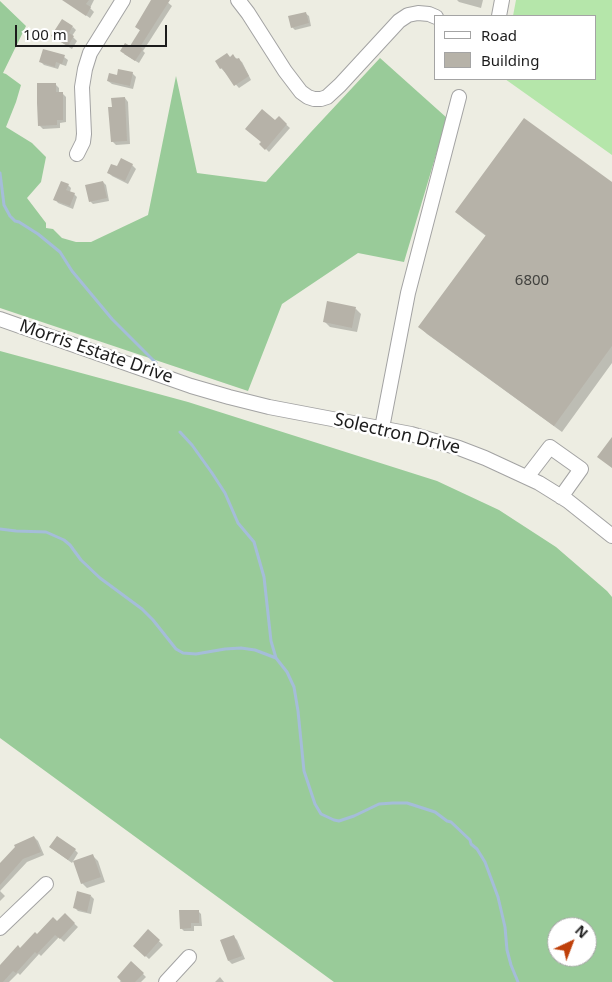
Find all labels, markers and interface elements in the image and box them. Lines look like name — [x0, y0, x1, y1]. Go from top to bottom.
scale bar — [18, 15, 170, 47]
legend — [434, 15, 597, 80]
text: 100 m — [23, 24, 67, 44]
text: Road — [481, 25, 517, 45]
text: Building — [481, 50, 539, 70]
house number: 6800 — [515, 272, 549, 290]
street label: Morris Estate Drive — [16, 316, 176, 388]
street label: Solectron Drive — [332, 409, 462, 459]
north arrow — [547, 917, 597, 967]
text: N — [571, 921, 593, 942]

